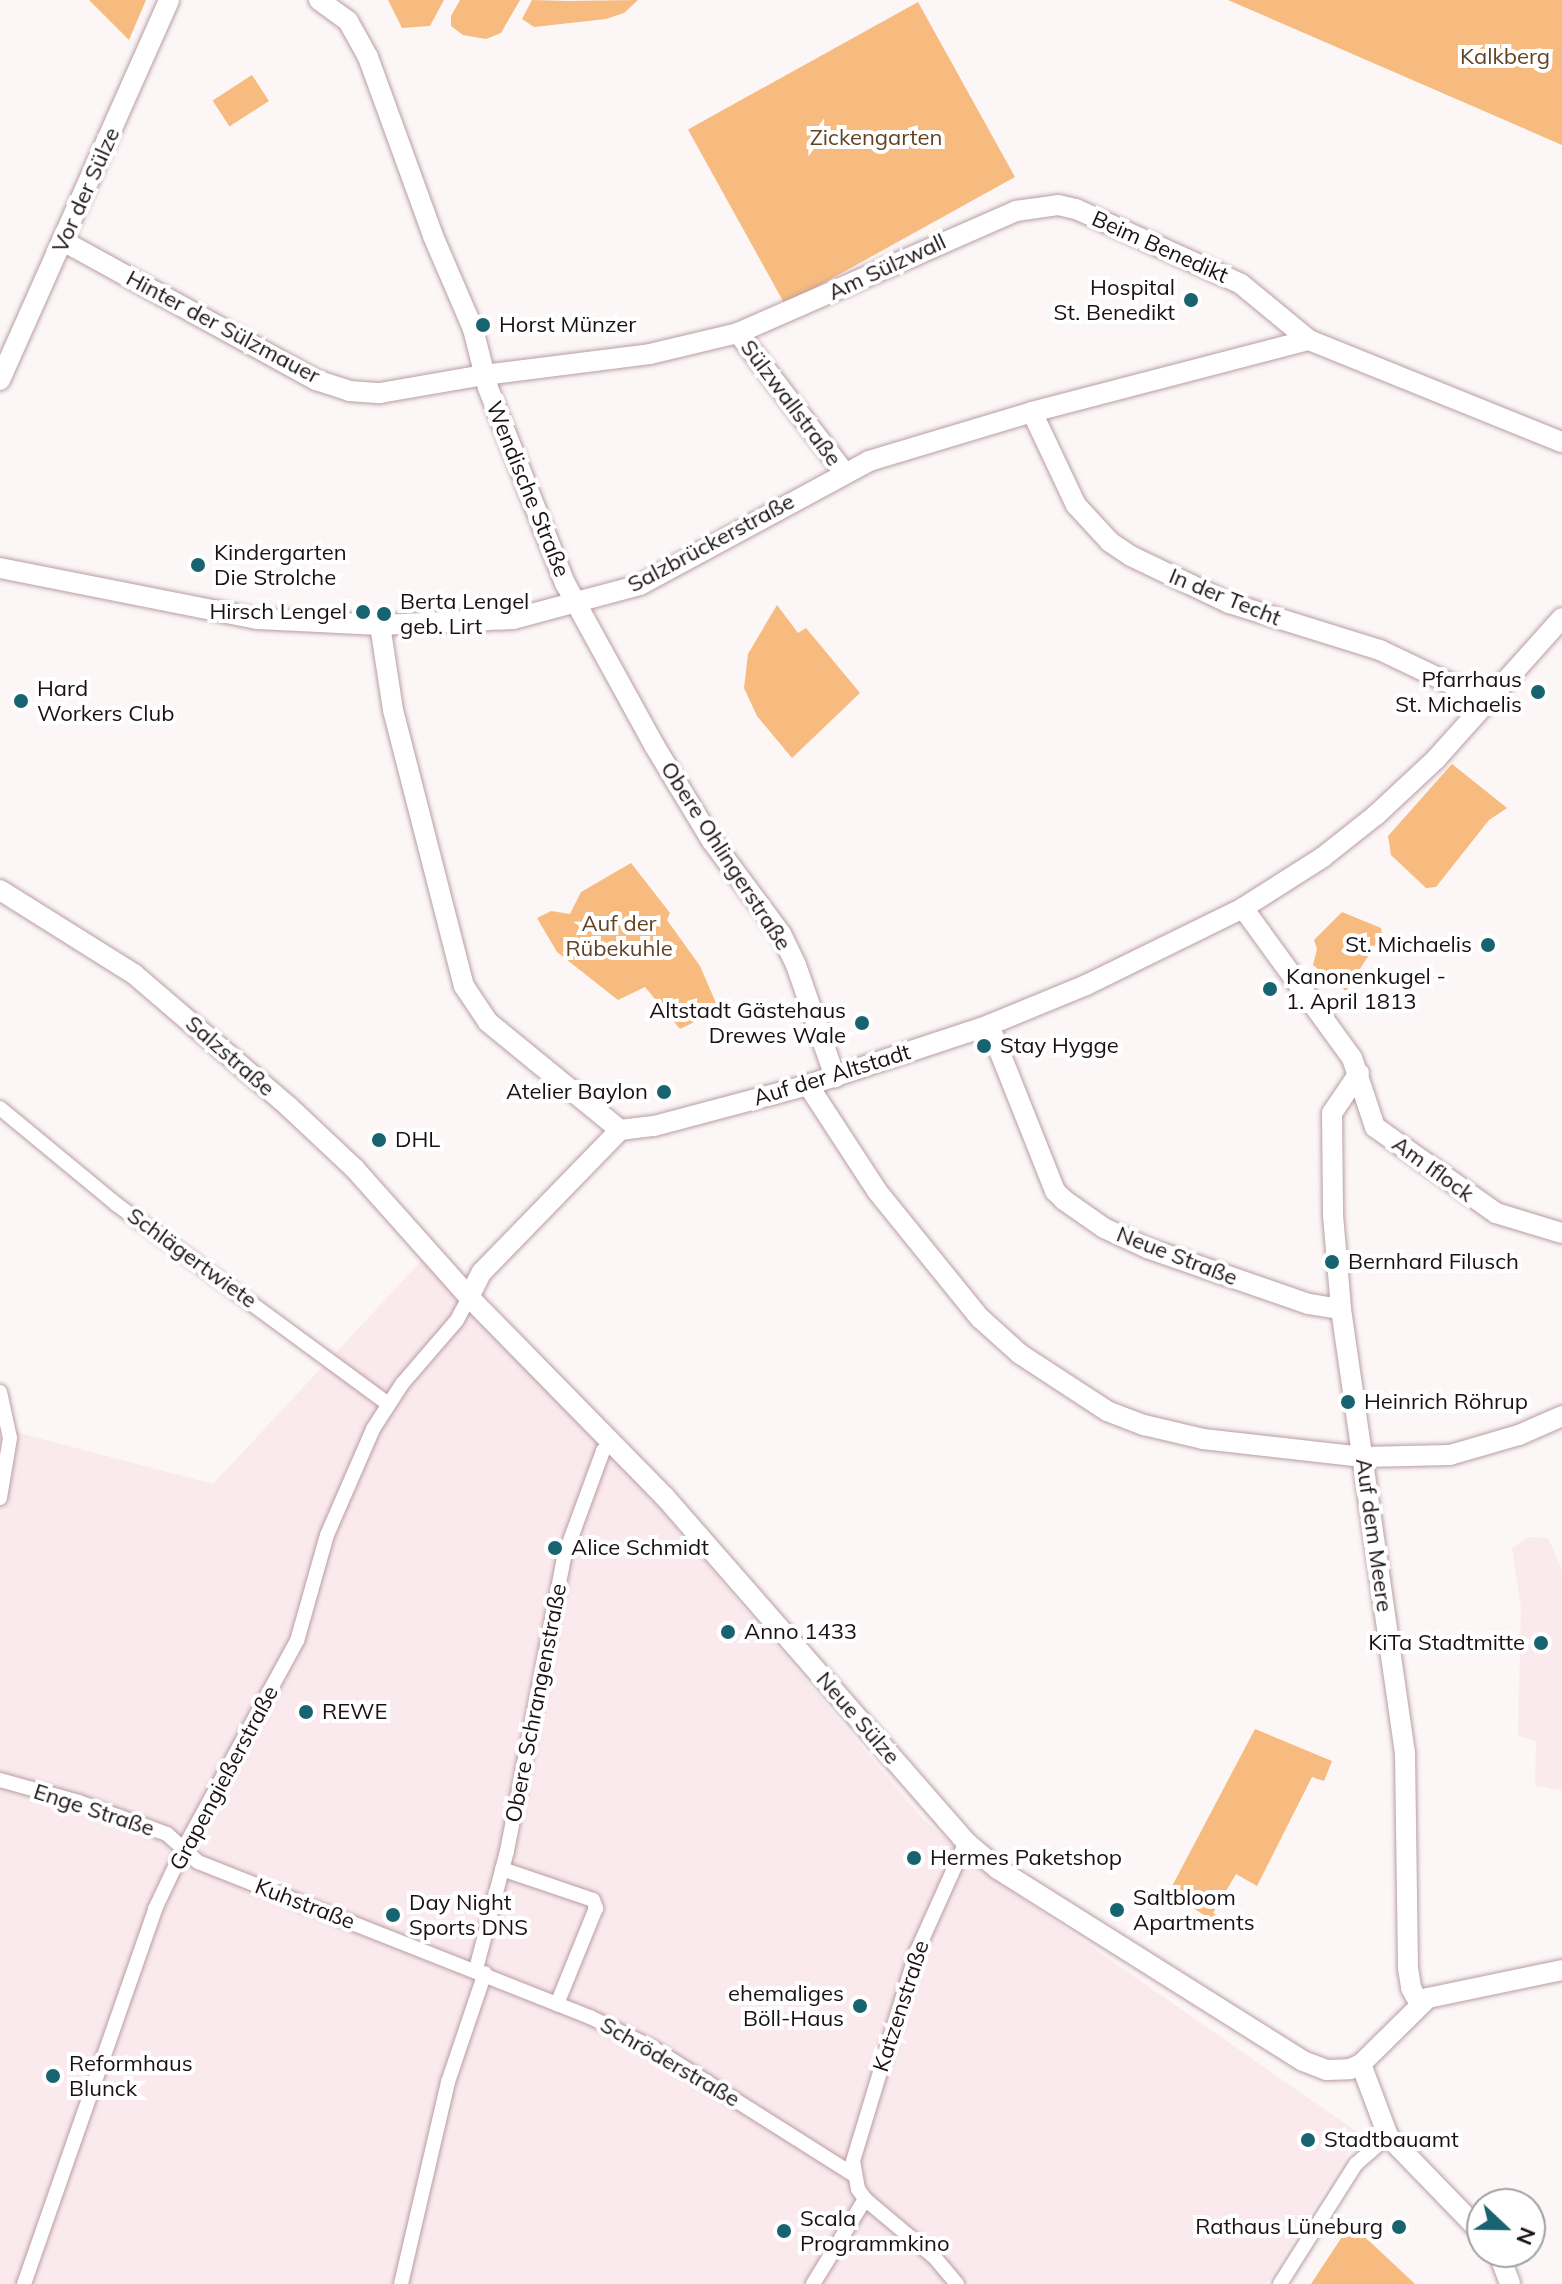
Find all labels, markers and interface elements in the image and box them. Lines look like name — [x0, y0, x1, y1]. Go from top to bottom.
park label: Kalkberg — [1460, 44, 1550, 70]
street label: Vor der Sülze — [47, 123, 125, 257]
park label: Zickengarten — [810, 125, 942, 151]
street label: Beim Benedikt — [1088, 205, 1232, 289]
street label: Am Sülzwall — [824, 228, 950, 306]
street label: Hinter der Sülzmauer — [122, 265, 324, 389]
place label: Hospital St. Benedikt — [1054, 274, 1175, 326]
marker: Hospital St. Benedikt — [1182, 291, 1200, 309]
place label: Horst Münzer — [499, 312, 636, 338]
marker: Horst Münzer — [474, 316, 492, 334]
street label: Sülzwallstraße — [735, 335, 847, 471]
street label: Wendische Straße — [481, 397, 575, 581]
street label: Salzbrückerstraße — [623, 488, 799, 598]
place label: Kindergarten Die Strolche — [214, 539, 347, 590]
marker: Kindergarten Die Strolche — [189, 556, 207, 574]
street label: In der Techt — [1165, 563, 1285, 631]
place label: Berta Lengel geb. Lirt — [400, 588, 529, 640]
place label: Hirsch Lengel — [209, 599, 347, 625]
marker: Hirsch Lengel — [354, 603, 372, 621]
marker: Berta Lengel geb. Lirt — [375, 605, 393, 623]
place label: Pfarrhaus St. Michaelis — [1395, 666, 1522, 718]
place label: Hard Workers Club — [37, 675, 174, 726]
marker: Pfarrhaus St. Michaelis — [1529, 683, 1547, 701]
marker: Hard Workers Club — [12, 692, 30, 710]
street label: Obere Ohlingerstraße — [655, 757, 797, 955]
park label: Auf der Rübekuhle — [565, 910, 673, 962]
place label: St. Michaelis — [1345, 932, 1472, 958]
marker: St. Michaelis — [1479, 936, 1497, 954]
place label: Kanonenkugel - 1. April 1813 — [1286, 963, 1446, 1014]
marker: Kanonenkugel - 1. April 1813 — [1261, 980, 1279, 998]
place label: Altstadt Gästehaus Drewes Wale — [649, 997, 846, 1048]
street label: Salzstraße — [180, 1010, 280, 1102]
marker: Altstadt Gästehaus Drewes Wale — [853, 1014, 871, 1032]
place label: Stay Hygge — [1000, 1033, 1119, 1059]
marker: Stay Hygge — [975, 1037, 993, 1055]
street label: Auf der Altstadt — [750, 1039, 914, 1111]
place label: Atelier Baylon — [506, 1079, 648, 1105]
marker: Atelier Baylon — [655, 1083, 673, 1101]
place label: DHL — [395, 1127, 440, 1153]
marker: DHL — [370, 1131, 388, 1149]
street label: Am Iflock — [1387, 1131, 1479, 1207]
street label: Schlägertwiete — [122, 1202, 262, 1314]
street label: Neue Straße — [1113, 1221, 1241, 1291]
place label: Bernhard Filusch — [1348, 1249, 1519, 1275]
marker: Bernhard Filusch — [1323, 1253, 1341, 1271]
place label: Heinrich Röhrup — [1364, 1389, 1528, 1415]
marker: Heinrich Röhrup — [1339, 1393, 1357, 1411]
street label: Auf dem Meere — [1350, 1456, 1398, 1614]
place label: Alice Schmidt — [571, 1535, 709, 1561]
marker: Alice Schmidt — [546, 1539, 564, 1557]
street label: Obere Schrangenstraße — [500, 1581, 572, 1825]
place label: Anno 1433 — [744, 1619, 857, 1645]
marker: Anno 1433 — [719, 1623, 737, 1641]
place label: KiTa Stadtmitte — [1368, 1630, 1525, 1656]
marker: KiTa Stadtmitte — [1532, 1634, 1550, 1652]
street label: Neue Sülze — [811, 1666, 905, 1770]
street label: Grapengießerstraße — [164, 1681, 284, 1875]
place label: REWE — [322, 1699, 387, 1725]
marker: REWE — [297, 1703, 315, 1721]
street label: Enge Straße — [30, 1778, 158, 1842]
place label: Hermes Paketshop — [930, 1845, 1122, 1871]
marker: Hermes Paketshop — [905, 1849, 923, 1867]
street label: Kuhstraße — [251, 1873, 359, 1935]
place label: Saltbloom Apartments — [1133, 1884, 1255, 1936]
place label: Day Night Sports DNS — [409, 1889, 528, 1940]
marker: Saltbloom Apartments — [1108, 1901, 1126, 1919]
marker: Day Night Sports DNS — [384, 1906, 402, 1924]
street label: Katzenstraße — [867, 1937, 935, 2075]
place label: ehemaliges Böll-Haus — [728, 1980, 844, 2032]
marker: ehemaliges Böll-Haus — [851, 1997, 869, 2015]
street label: Schröderstraße — [596, 2011, 744, 2113]
place label: Reformhaus Blunck — [69, 2050, 193, 2102]
marker: Reformhaus Blunck — [44, 2067, 62, 2085]
place label: Stadtbauamt — [1324, 2127, 1459, 2153]
marker: Stadtbauamt — [1299, 2131, 1317, 2149]
north arrow — [1466, 2188, 1546, 2268]
place label: Scala Programmkino — [800, 2205, 950, 2256]
place label: Rathaus Lüneburg — [1195, 2214, 1383, 2240]
marker: Rathaus Lüneburg — [1390, 2218, 1408, 2236]
marker: Scala Programmkino — [775, 2222, 793, 2240]
text: N — [1510, 2223, 1542, 2249]

